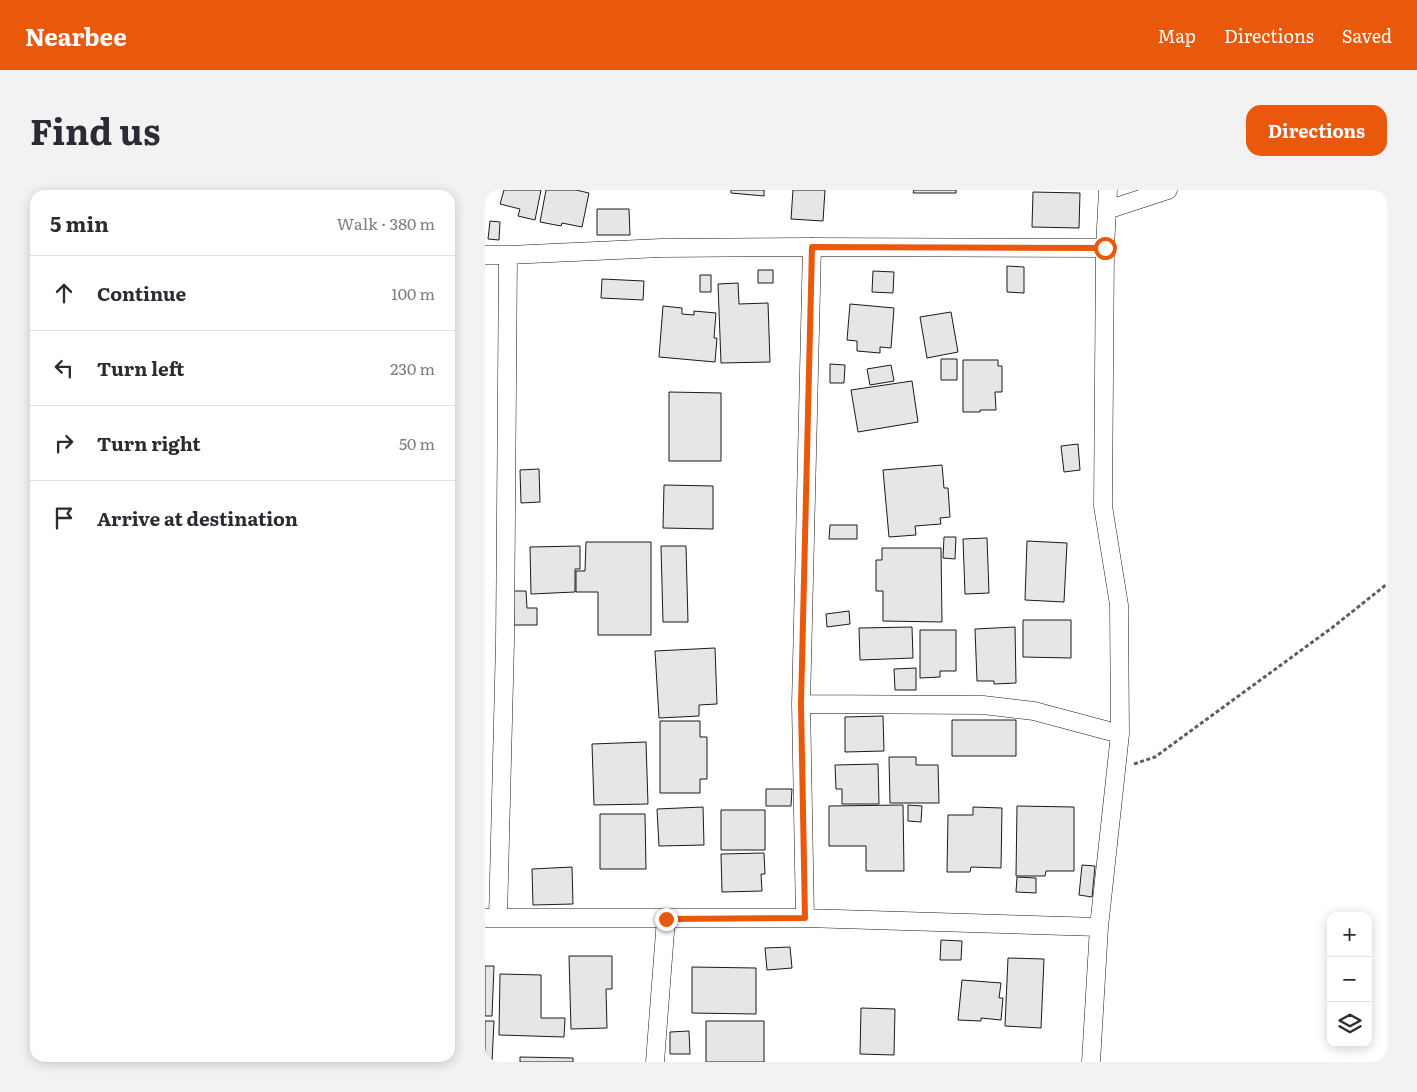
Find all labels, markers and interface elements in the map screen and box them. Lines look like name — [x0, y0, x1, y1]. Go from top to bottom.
text: Nearbee — [25, 18, 127, 53]
text: Map — [1158, 22, 1196, 49]
text: Directions — [1224, 22, 1314, 49]
text: Saved — [1342, 22, 1392, 49]
text: Find us — [30, 104, 160, 156]
button: Directions — [1246, 105, 1387, 156]
text: 5 min — [50, 207, 109, 238]
text: Walk · 380 m — [337, 211, 435, 235]
route start — [1094, 237, 1117, 260]
icon: ahead — [50, 279, 78, 307]
text: Continue — [97, 279, 186, 307]
text: 100 m — [391, 281, 435, 305]
icon: left — [50, 354, 78, 382]
text: Turn left — [97, 354, 184, 382]
text: 230 m — [390, 356, 435, 380]
icon: right — [50, 429, 78, 457]
text: Turn right — [97, 429, 201, 457]
text: 50 m — [399, 431, 435, 455]
icon: arrive — [50, 504, 78, 532]
text: Arrive at destination — [97, 504, 298, 532]
route end — [655, 908, 678, 931]
map controls — [1327, 912, 1372, 1047]
button: + — [1327, 912, 1372, 957]
button: − — [1327, 957, 1372, 1002]
button: layers — [1327, 1002, 1372, 1047]

